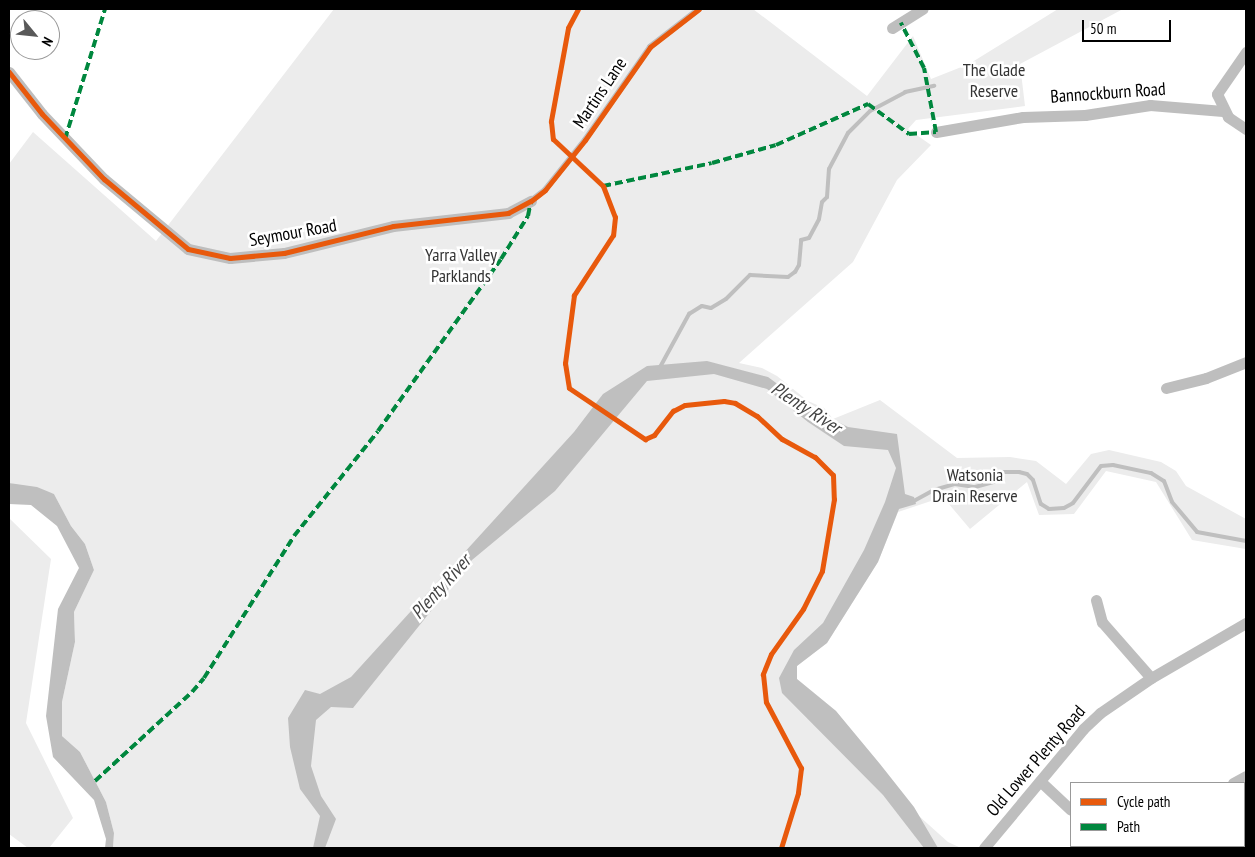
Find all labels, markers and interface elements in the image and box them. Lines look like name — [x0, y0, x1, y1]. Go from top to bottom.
north arrow — [10, 10, 60, 60]
scale bar — [1085, 10, 1174, 42]
text: 50 m — [1090, 19, 1116, 38]
text: N — [38, 34, 57, 49]
street label: Martins Lane — [569, 54, 631, 132]
park label: The Glade Reserve — [963, 60, 1025, 102]
street label: Bannockburn Road — [1050, 78, 1166, 108]
street label: Seymour Road — [248, 215, 338, 251]
park label: Yarra Valley Parklands — [425, 245, 497, 288]
water label: Plenty River — [767, 377, 845, 439]
park label: Watsonia Drain Reserve — [932, 465, 1018, 508]
water label: Plenty River — [406, 550, 476, 624]
street label: Old Lower Plenty Road — [982, 701, 1090, 821]
legend — [1070, 782, 1245, 847]
text: Cycle path — [1117, 792, 1170, 811]
text: Path — [1117, 817, 1140, 836]

